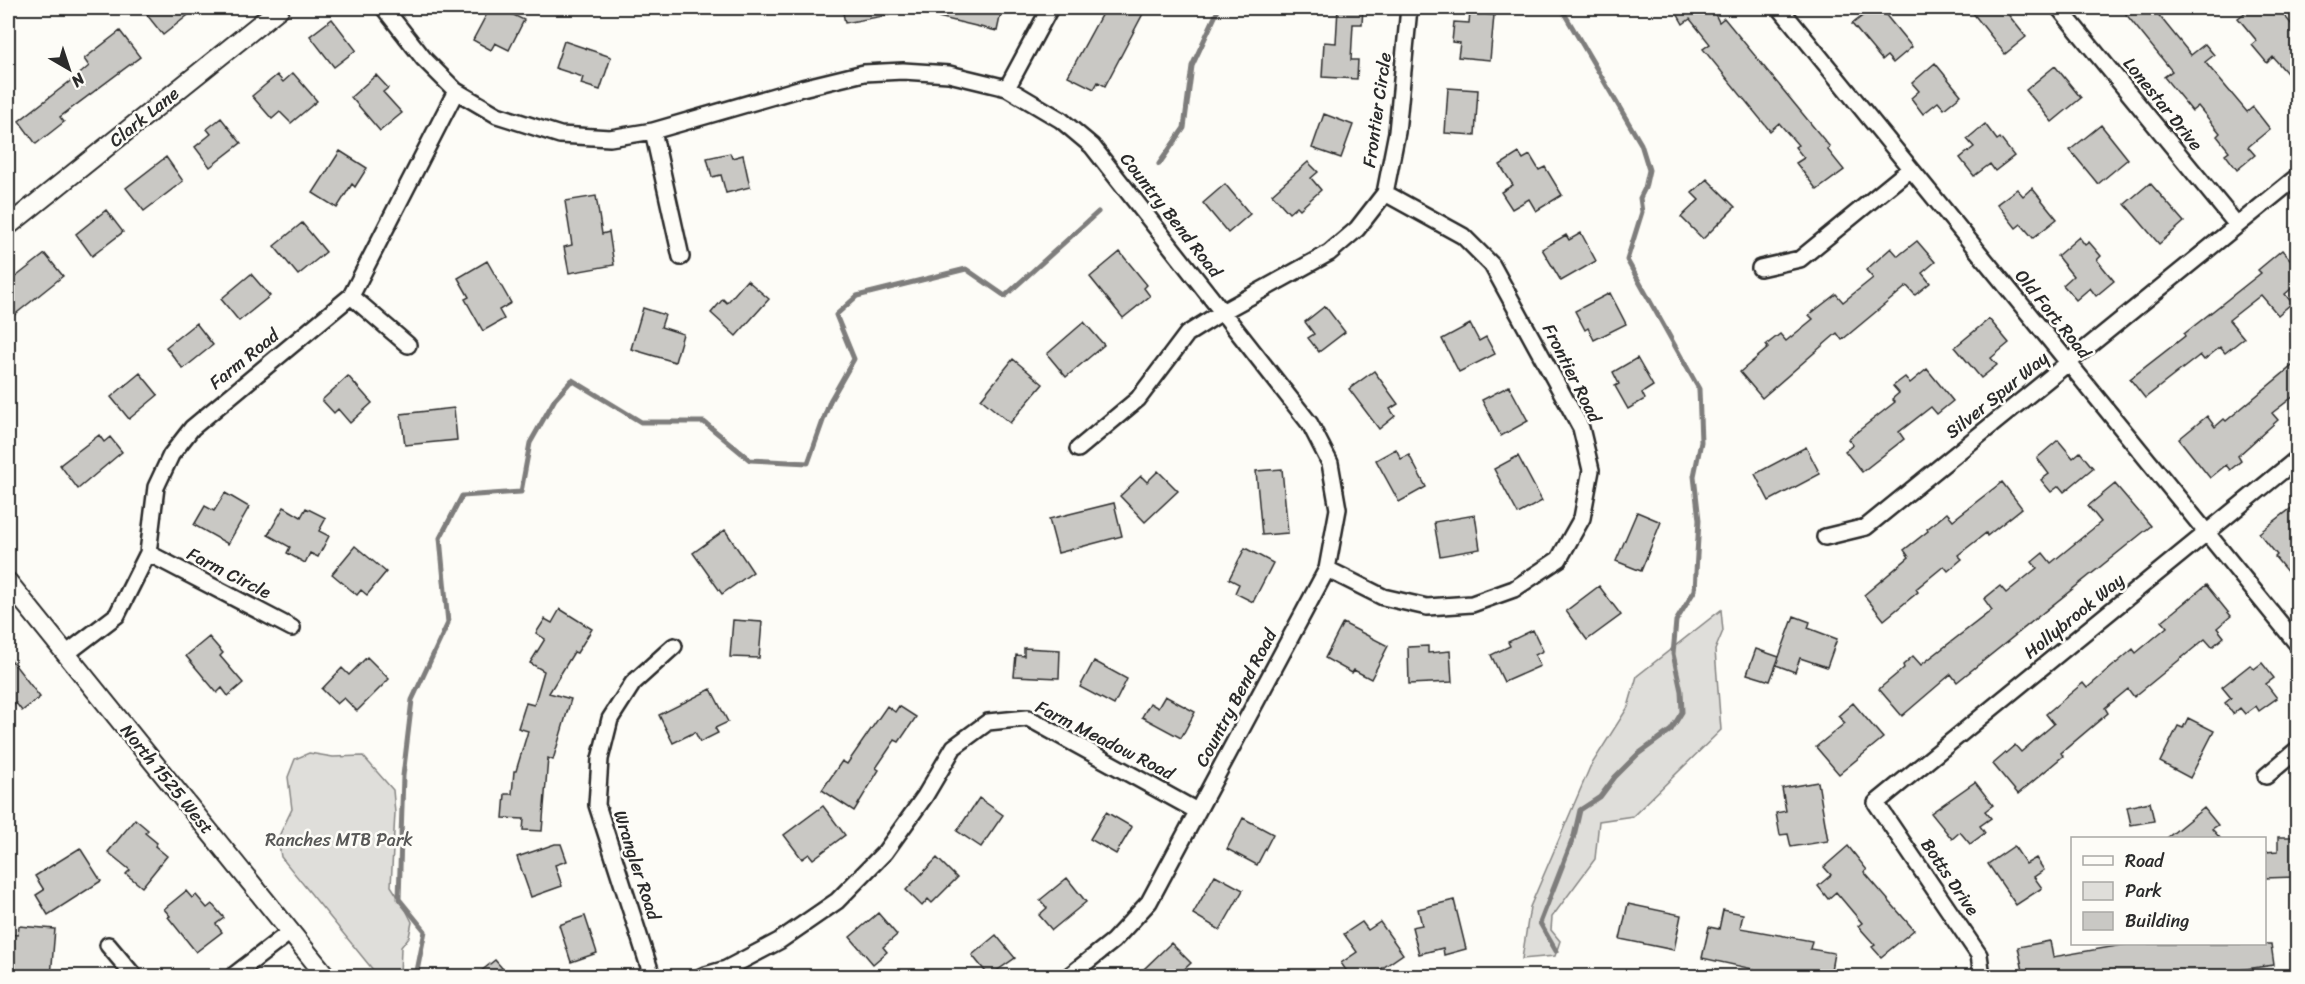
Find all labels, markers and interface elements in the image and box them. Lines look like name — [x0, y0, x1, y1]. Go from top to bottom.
north arrow — [39, 39, 99, 99]
street label: Frontier Circle — [1353, 50, 1401, 170]
street label: Lonestar Drive — [2115, 50, 2211, 158]
text: N — [64, 65, 92, 96]
street label: Clark Lane — [102, 78, 186, 155]
street label: Country Bend Road — [1112, 145, 1231, 286]
street label: Old Fort Road — [2006, 262, 2101, 367]
street label: Frontier Road — [1533, 318, 1611, 430]
street label: Farm Road — [202, 319, 288, 398]
street label: Silver Spur Way — [1938, 342, 2057, 447]
street label: Farm Circle — [181, 538, 277, 608]
street label: Hollybrook Way — [2016, 564, 2132, 667]
street label: Country Bend Road — [1186, 622, 1287, 773]
street label: Farm Meadow Road — [1030, 691, 1182, 790]
street label: North 1525 West — [112, 716, 222, 842]
street label: Wrangler Road — [604, 806, 670, 926]
park label: Ranches MTB Park — [265, 824, 413, 856]
street label: Botts Drive — [1912, 831, 1988, 923]
legend — [2071, 837, 2266, 945]
text: Road — [2125, 845, 2165, 877]
text: Park — [2125, 875, 2162, 907]
text: Building — [2125, 905, 2189, 937]

